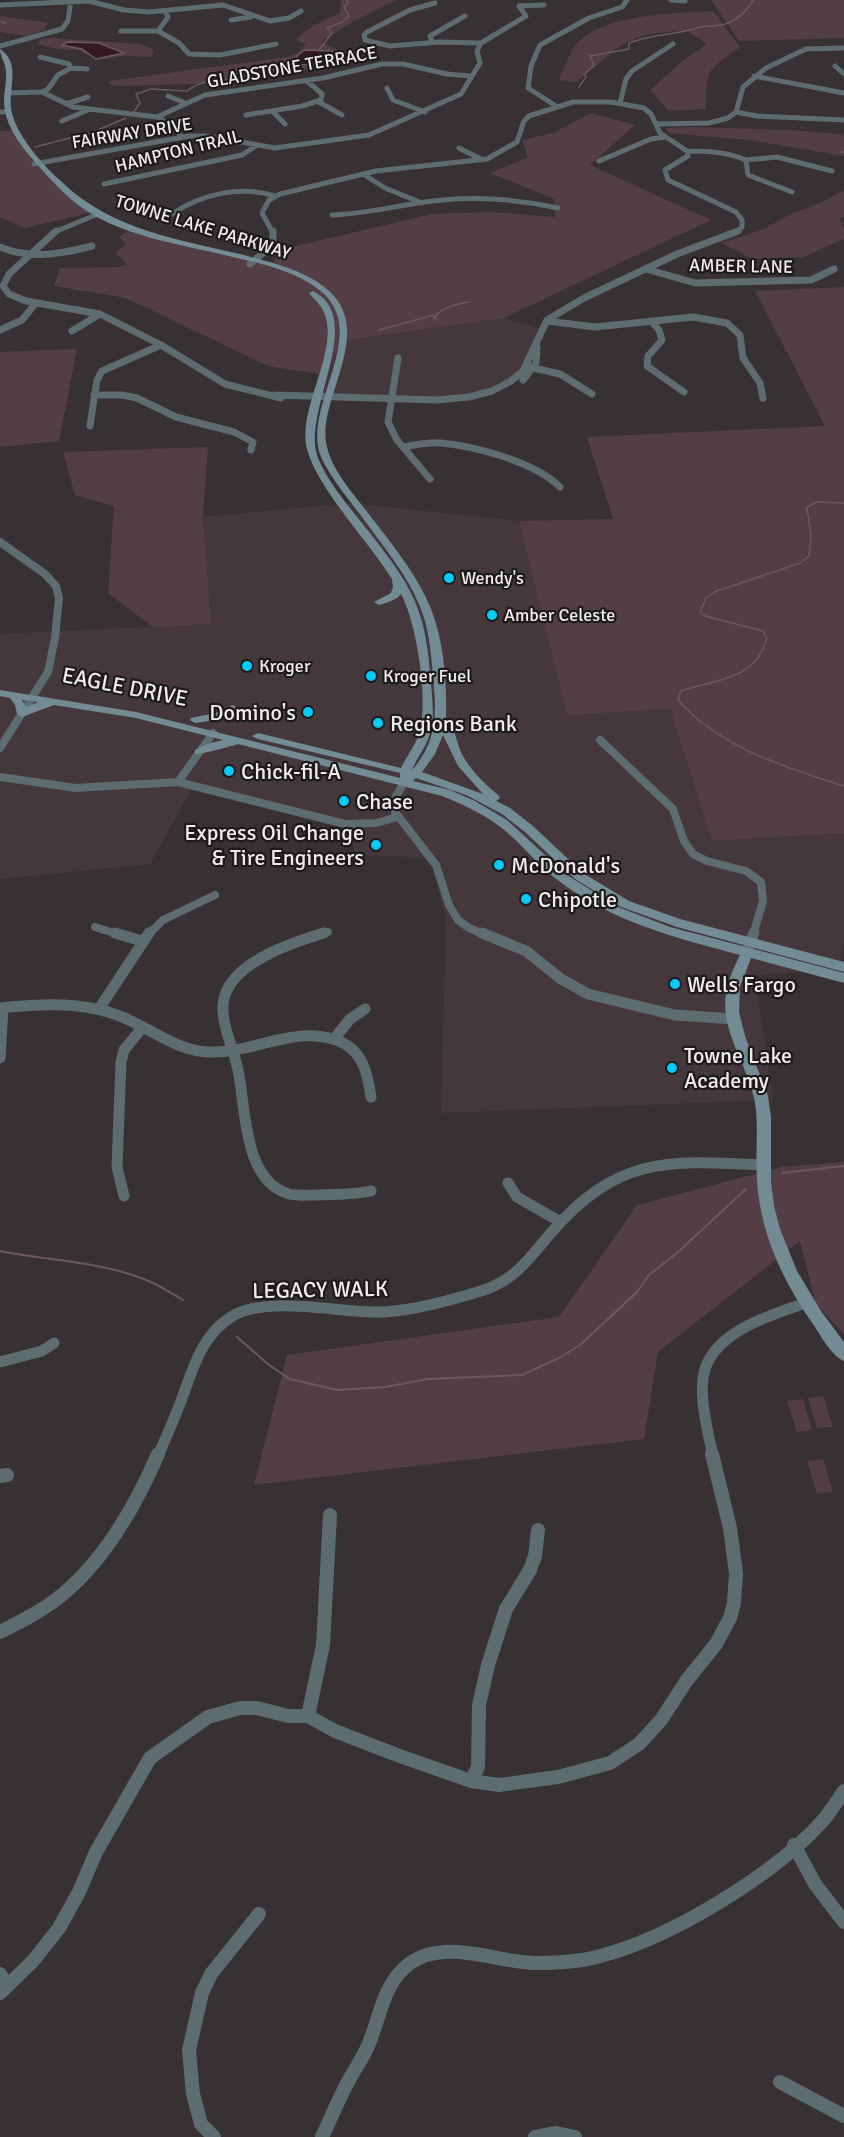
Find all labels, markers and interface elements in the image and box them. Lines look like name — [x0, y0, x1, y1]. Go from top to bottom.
street label: GLADSTONE TERRACE — [205, 41, 379, 93]
street label: FAIRWAY DRIVE — [70, 113, 194, 153]
street label: HAMPTON TRAIL — [113, 125, 243, 177]
street label: TOWNE LAKE PARKWAY — [113, 190, 293, 264]
street label: AMBER LANE — [689, 254, 793, 278]
place label: Wendy's — [461, 567, 524, 589]
marker: Wendy's — [442, 571, 456, 585]
place label: Amber Celeste — [504, 604, 615, 626]
marker: Amber Celeste — [485, 608, 499, 622]
place label: Kroger — [259, 655, 311, 677]
marker: Kroger — [240, 659, 254, 673]
street label: EAGLE DRIVE — [60, 661, 190, 712]
place label: Kroger Fuel — [383, 665, 471, 687]
marker: Kroger Fuel — [364, 669, 378, 683]
place label: Domino's — [209, 699, 296, 726]
marker: Domino's — [301, 705, 315, 719]
place label: Regions Bank — [390, 710, 517, 737]
marker: Regions Bank — [371, 716, 385, 730]
place label: Chick-fil-A — [241, 758, 342, 785]
marker: Chick-fil-A — [222, 764, 236, 778]
place label: Chase — [356, 788, 413, 815]
marker: Chase — [337, 794, 351, 808]
place label: Express Oil Change & Tire Engineers — [184, 819, 364, 871]
marker: Express Oil Change & Tire Engineers — [369, 838, 383, 852]
place label: McDonald's — [511, 852, 620, 879]
marker: McDonald's — [492, 858, 506, 872]
place label: Chipotle — [538, 886, 617, 913]
marker: Chipotle — [519, 892, 533, 906]
place label: Wells Fargo — [687, 971, 796, 998]
marker: Wells Fargo — [668, 977, 682, 991]
place label: Towne Lake Academy — [684, 1042, 792, 1094]
marker: Towne Lake Academy — [665, 1061, 679, 1075]
street label: LEGACY WALK — [252, 1275, 388, 1304]

